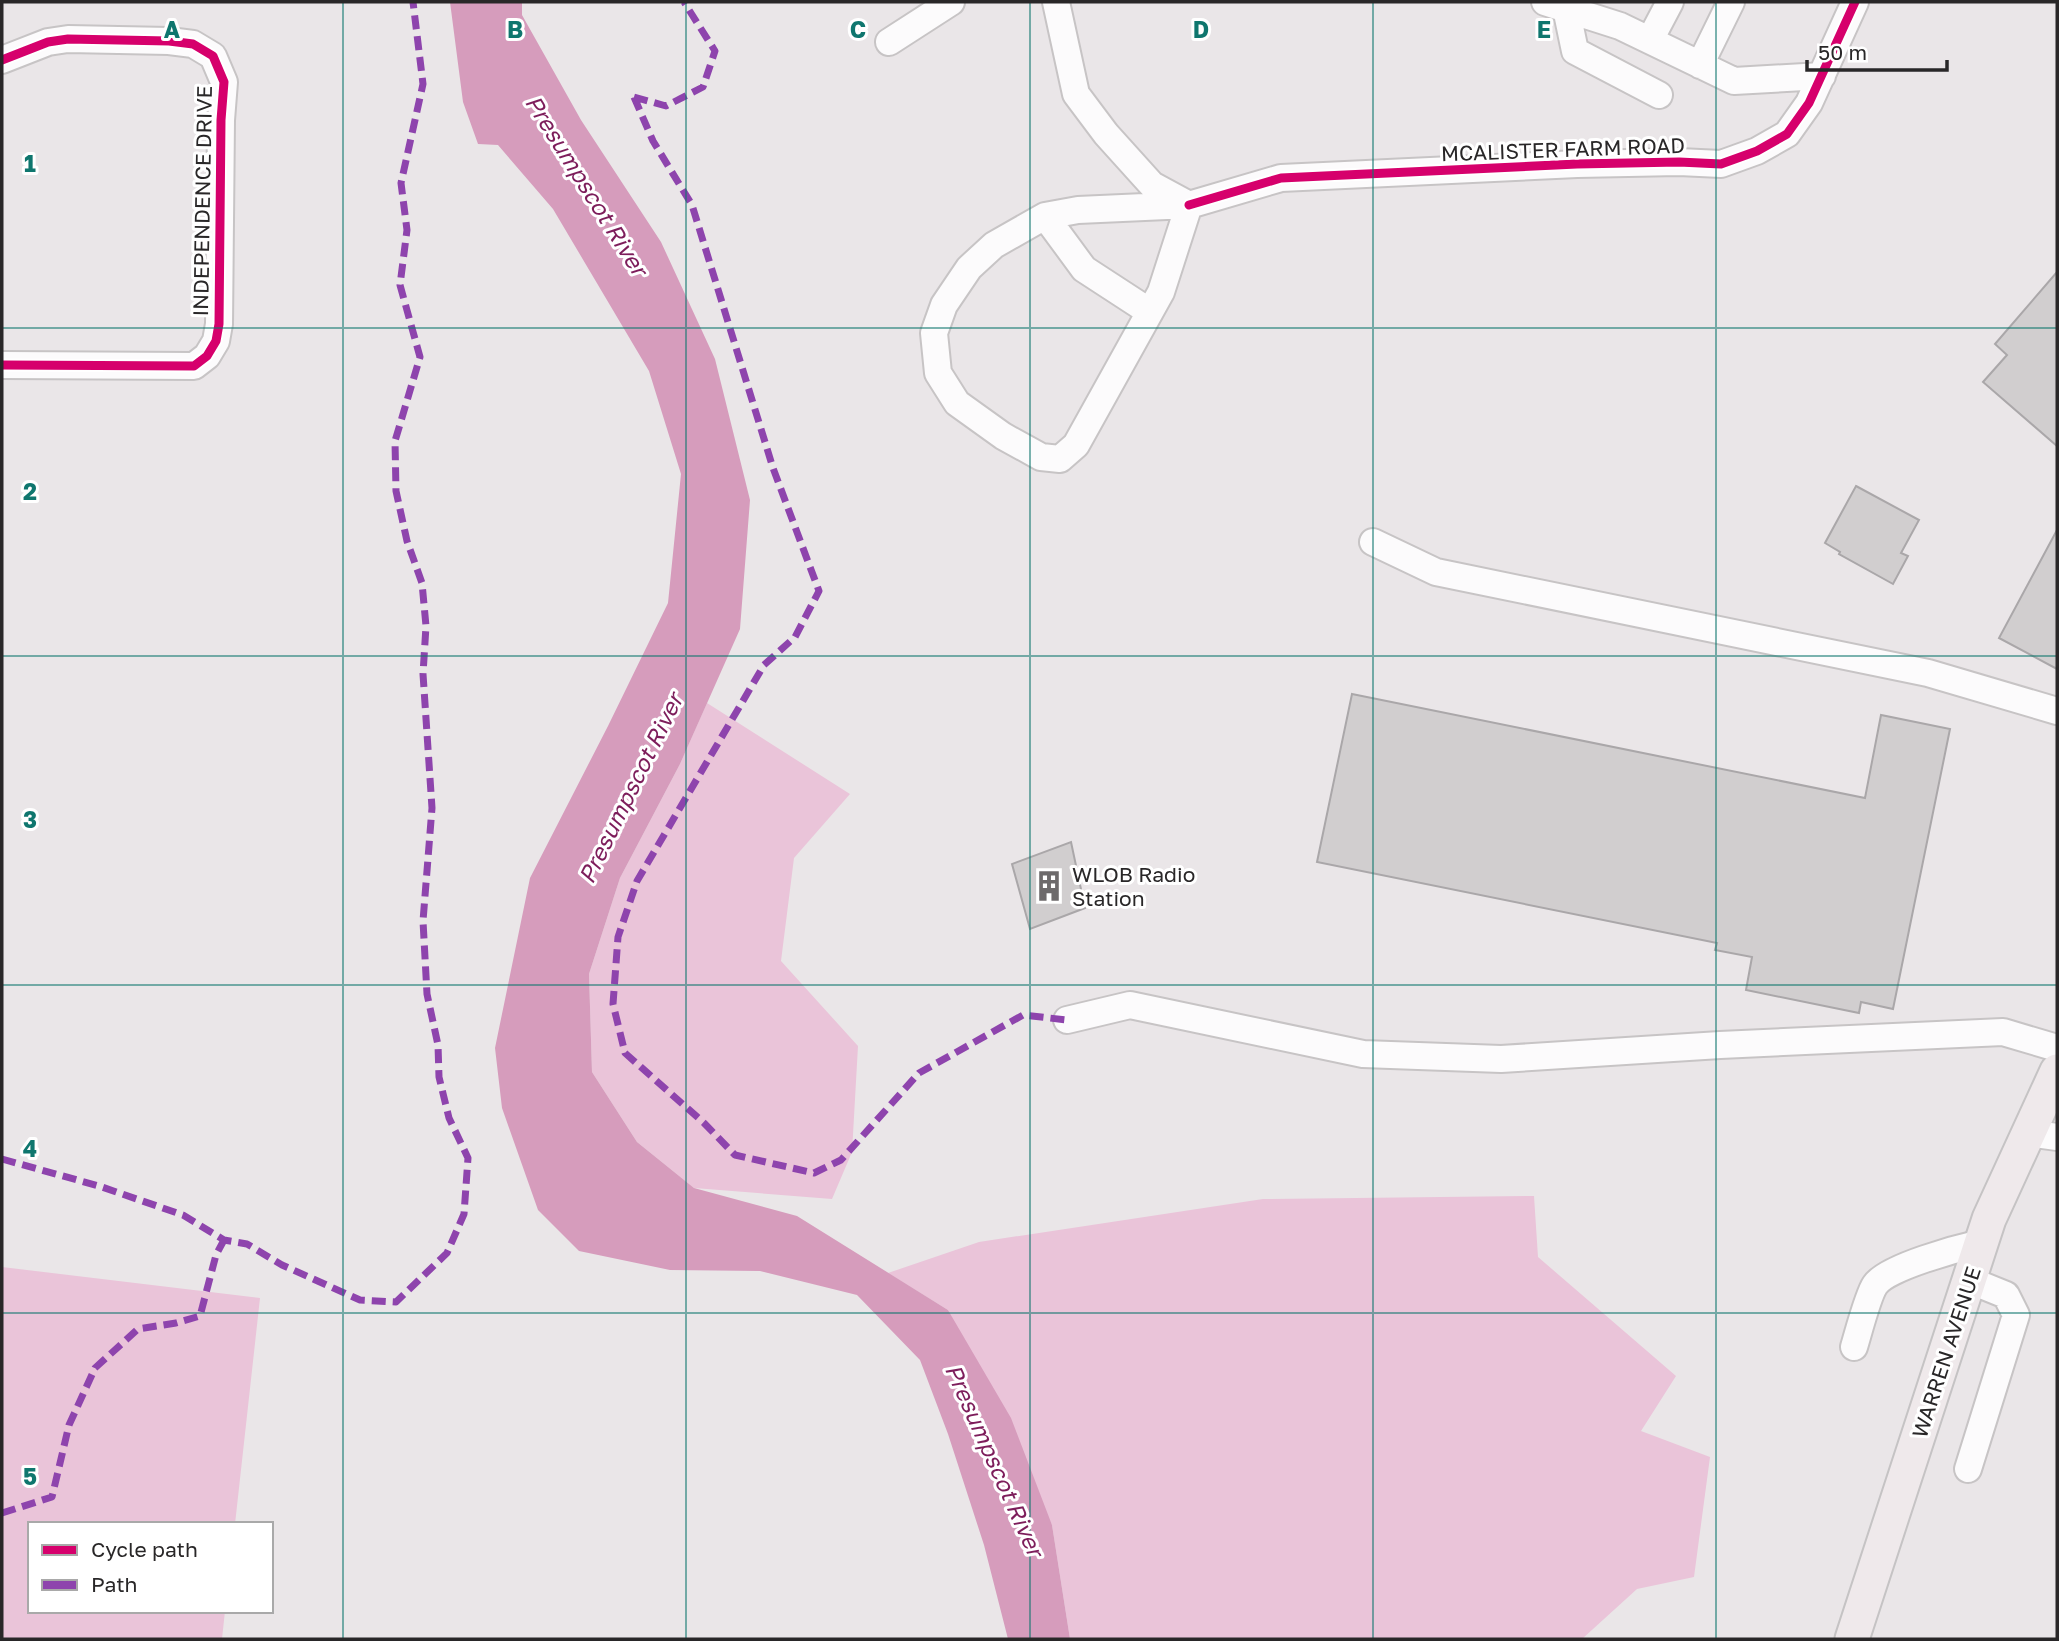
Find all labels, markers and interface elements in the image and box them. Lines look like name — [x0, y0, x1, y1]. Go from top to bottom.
text: A — [164, 15, 181, 43]
text: B — [507, 15, 523, 43]
text: C — [850, 15, 866, 43]
text: D — [1193, 15, 1209, 43]
text: E — [1537, 15, 1551, 43]
scale bar — [1807, 28, 1947, 72]
text: 50 m — [1818, 39, 1867, 65]
street label: INDEPENDENCE DRIVE — [187, 85, 217, 317]
water label: Presumpscot River — [520, 89, 656, 283]
street label: MCALISTER FARM ROAD — [1441, 132, 1685, 166]
text: 1 — [24, 149, 36, 177]
text: 2 — [23, 477, 37, 505]
water label: Presumpscot River — [572, 686, 689, 888]
text: 3 — [23, 805, 37, 833]
place label: WLOB Radio Station — [1072, 861, 1195, 911]
building icon: WLOB Radio Station — [1032, 869, 1066, 903]
text: 4 — [23, 1134, 37, 1162]
street label: WARREN AVENUE — [1906, 1263, 1986, 1441]
water label: Presumpscot River — [940, 1359, 1051, 1563]
text: 5 — [23, 1462, 37, 1490]
legend — [28, 1522, 273, 1613]
text: Cycle path — [91, 1536, 198, 1562]
text: Path — [91, 1571, 138, 1597]

